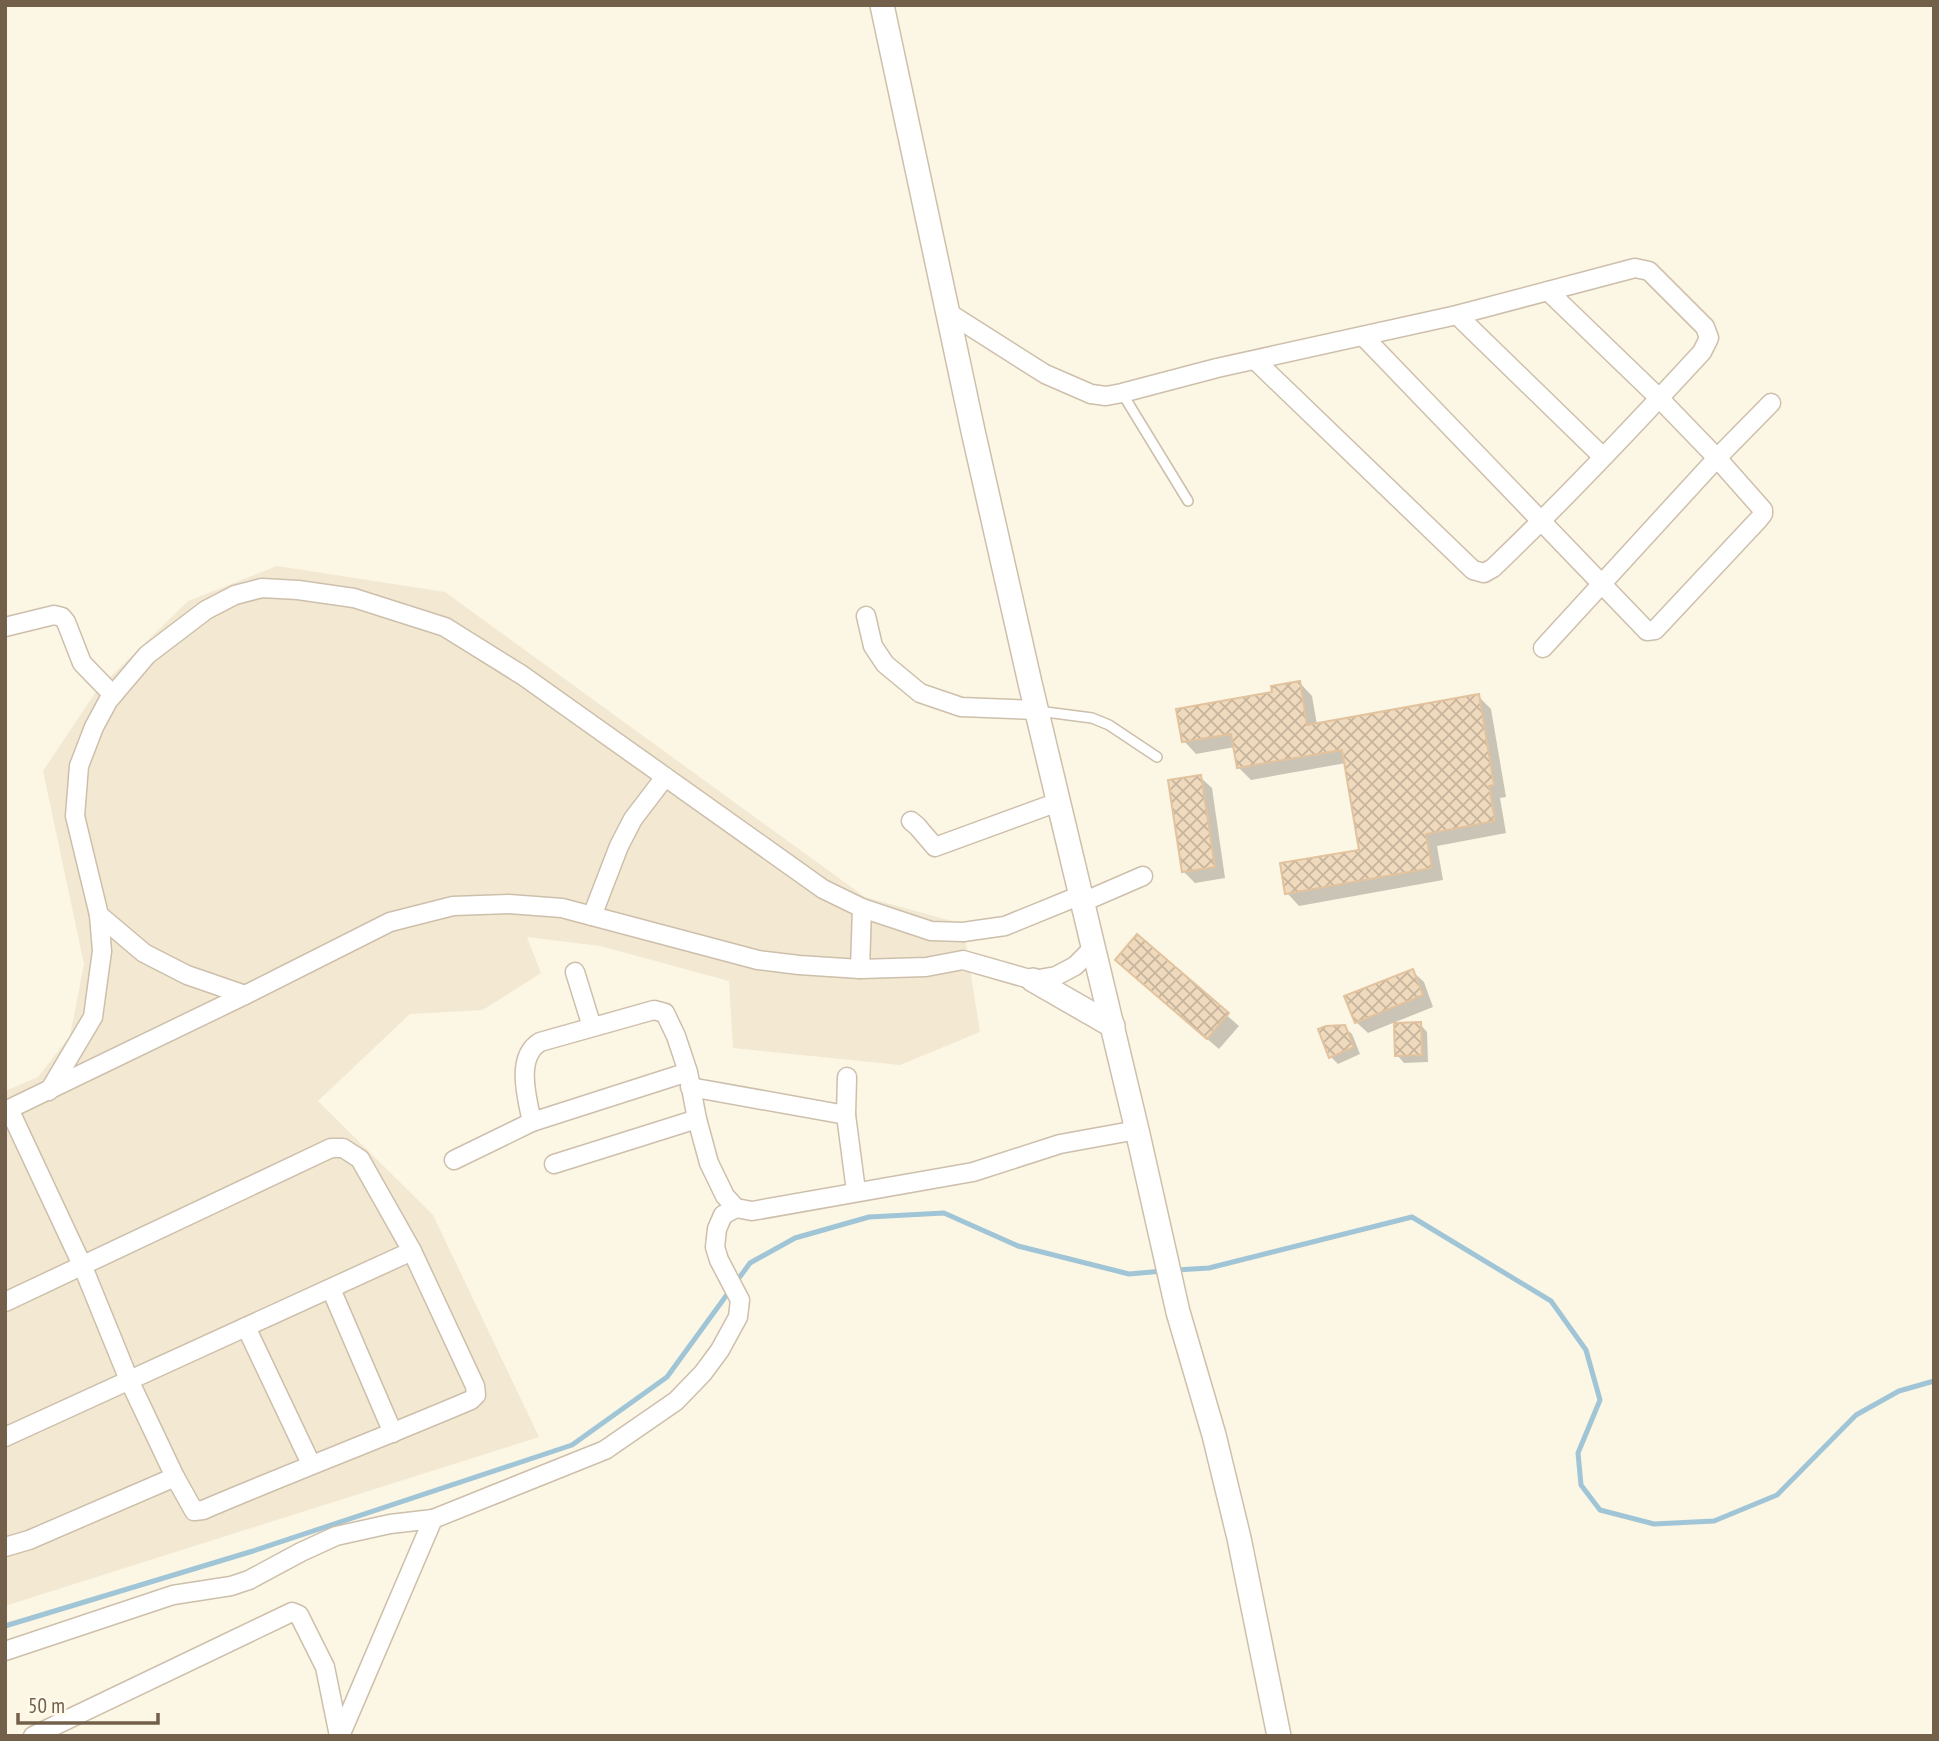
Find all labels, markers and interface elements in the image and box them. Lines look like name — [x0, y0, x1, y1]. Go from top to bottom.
scale bar — [18, 1682, 158, 1726]
text: 50 m — [28, 1692, 65, 1719]

